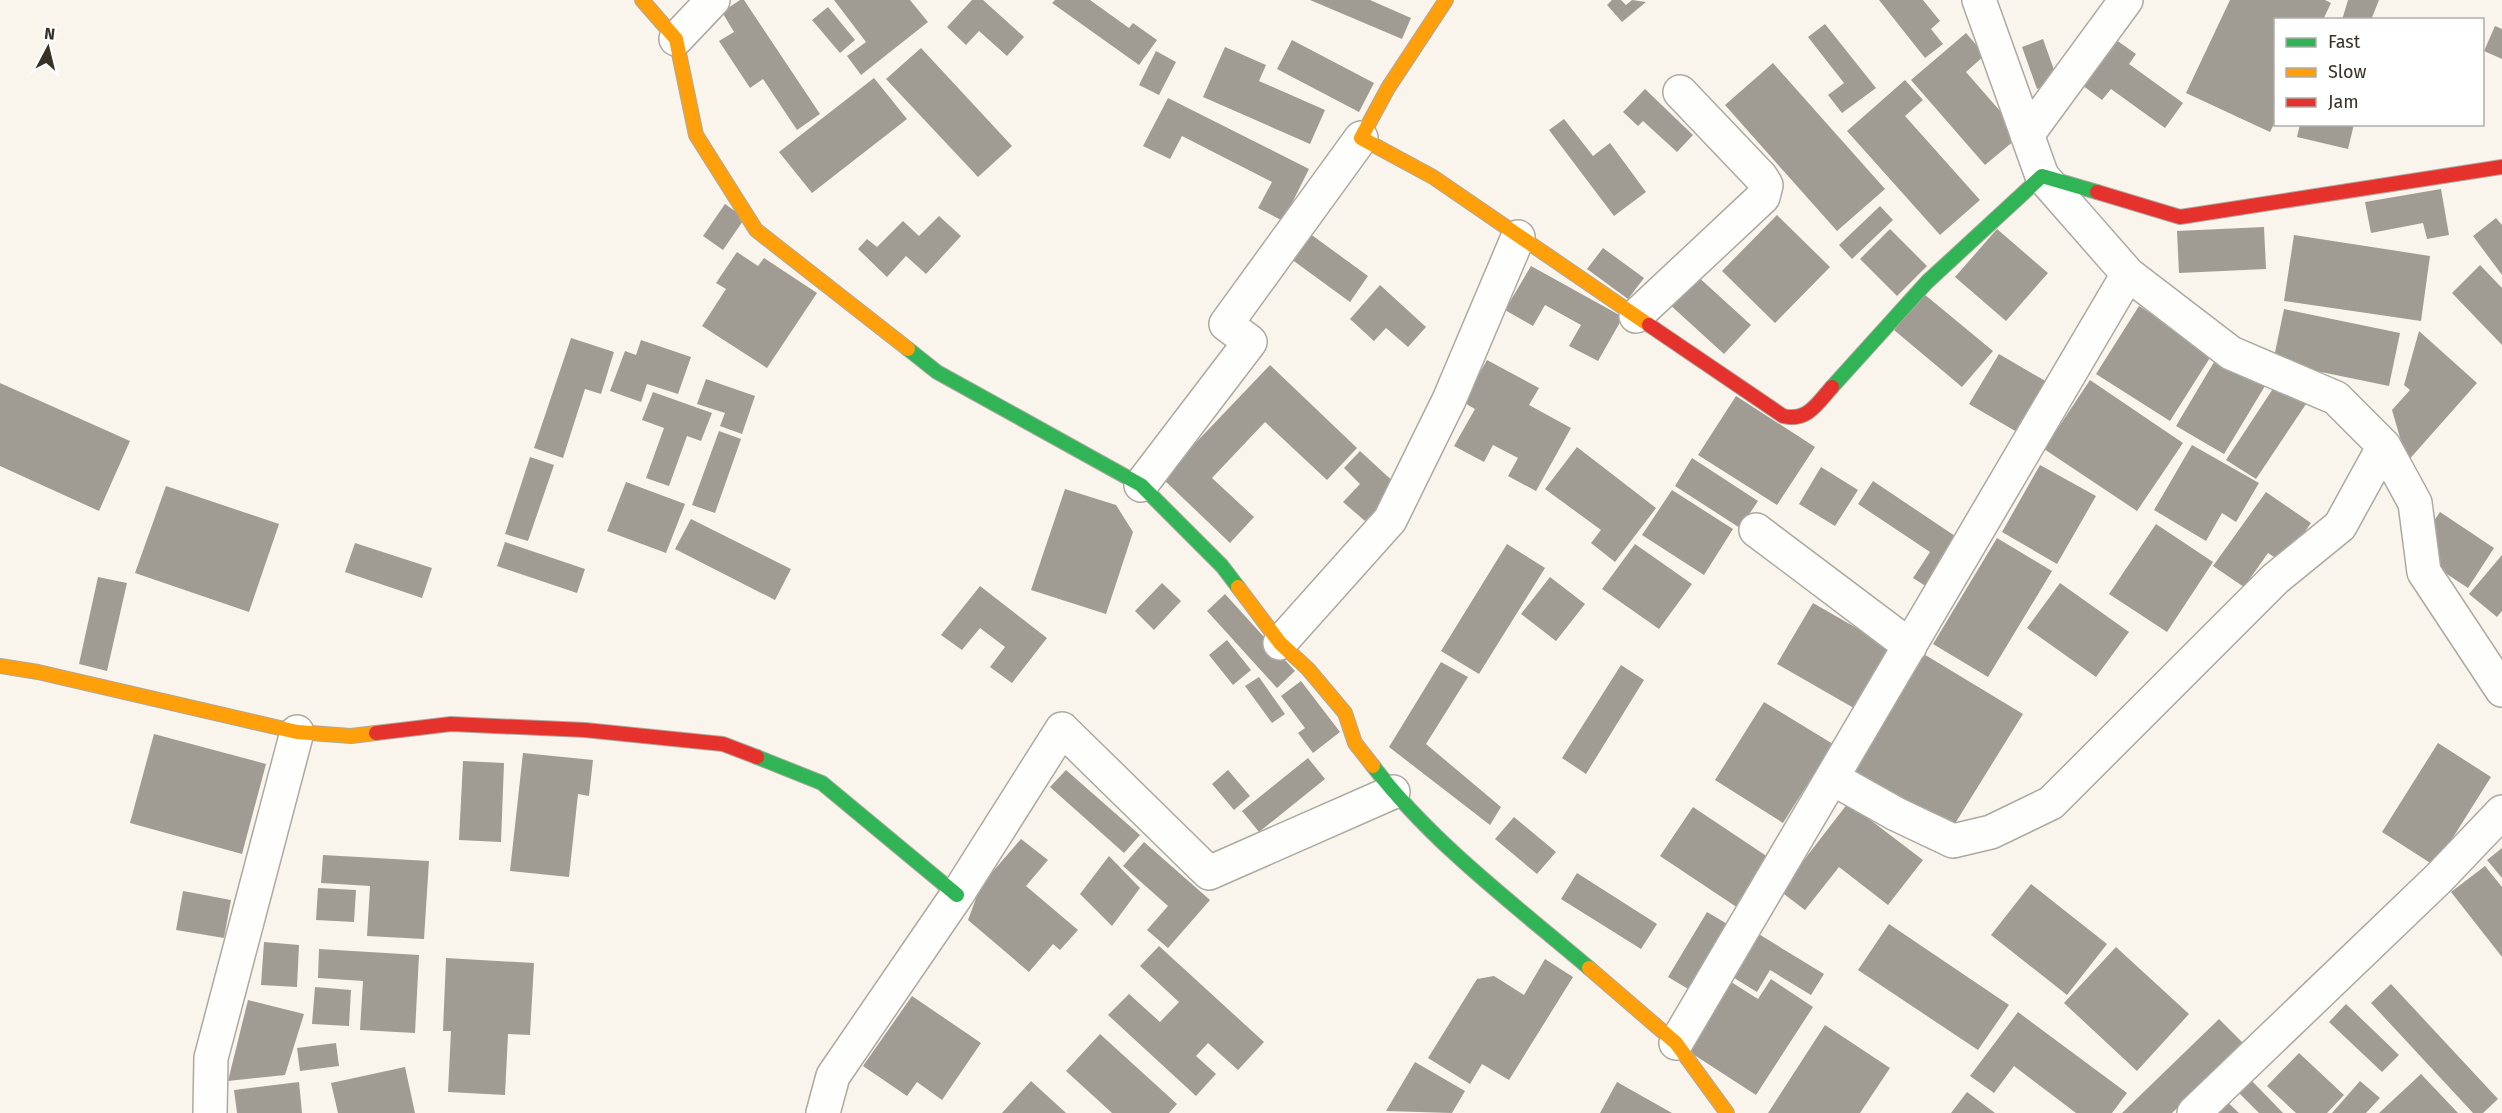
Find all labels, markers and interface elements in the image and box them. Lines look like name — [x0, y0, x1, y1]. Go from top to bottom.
north arrow — [18, 18, 78, 78]
legend — [2274, 18, 2484, 126]
text: N — [43, 24, 56, 44]
text: Fast — [2328, 31, 2361, 53]
text: Slow — [2328, 61, 2367, 83]
text: Jam — [2328, 91, 2359, 113]

